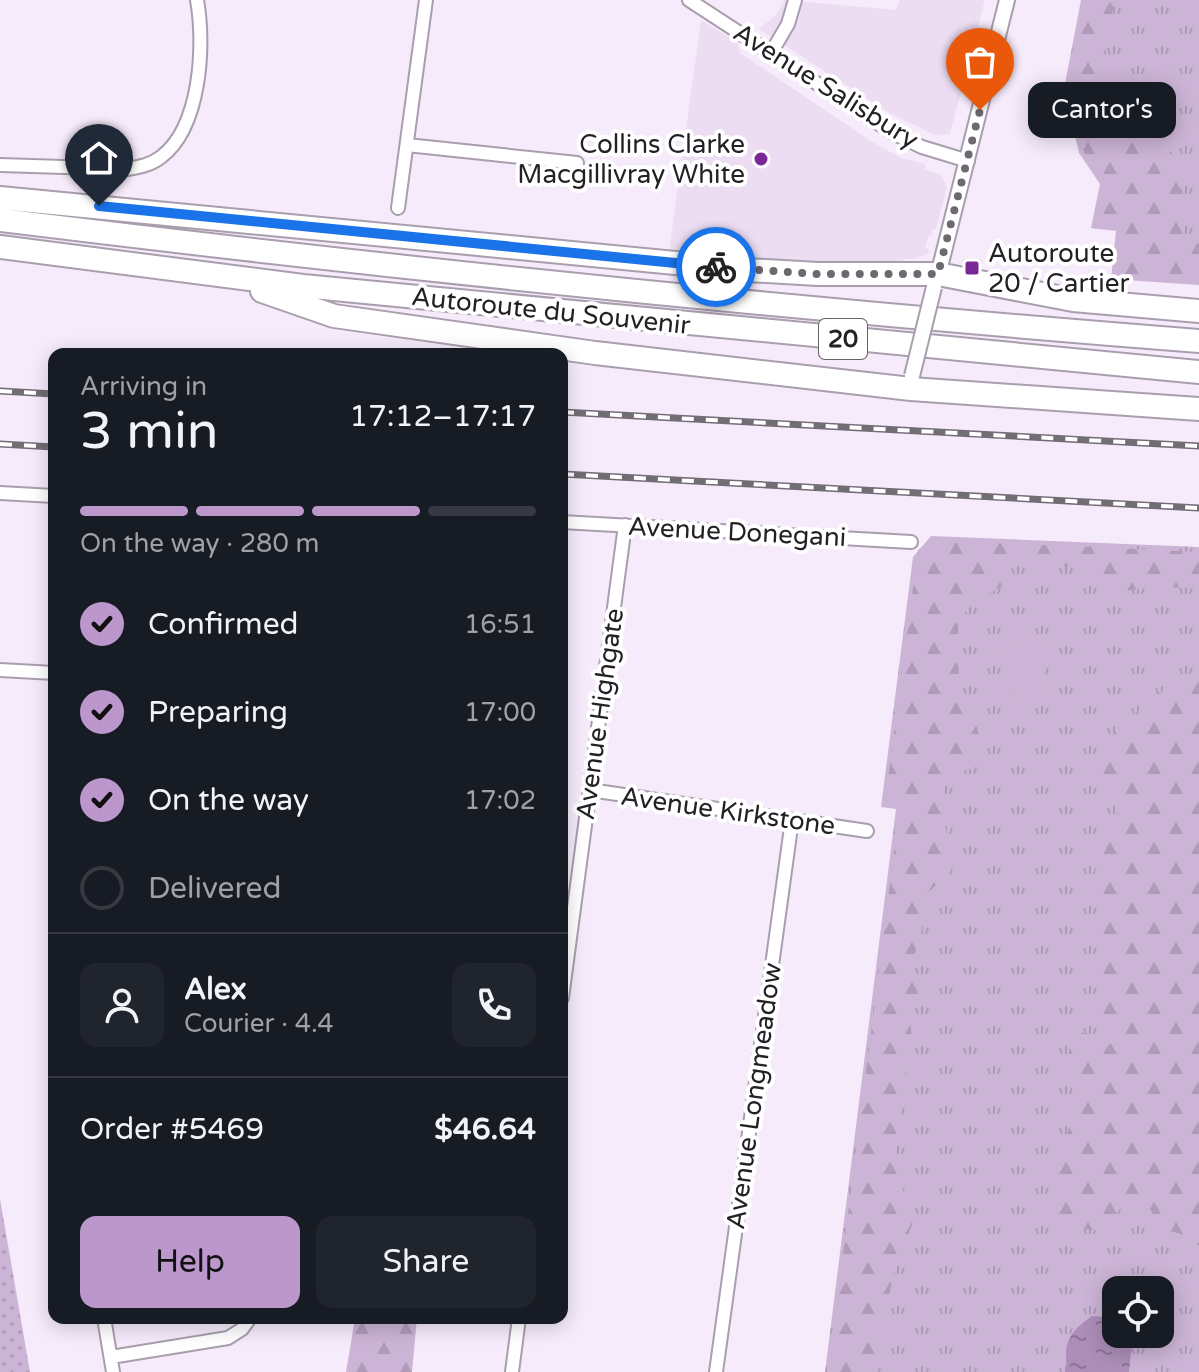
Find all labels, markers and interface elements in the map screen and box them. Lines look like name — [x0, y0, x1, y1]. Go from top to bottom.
street label: Avenue Salisbury — [728, 17, 924, 155]
pin — [946, 28, 1014, 110]
icon: bag — [958, 40, 1002, 84]
callout: Cantor's — [1028, 82, 1176, 138]
text: Cantor's — [1051, 94, 1153, 125]
pin — [65, 124, 133, 206]
place label: Collins Clarke Macgillivray White — [517, 129, 745, 190]
icon: home — [77, 136, 121, 180]
marker: Collins Clarke Macgillivray White — [752, 150, 770, 168]
courier — [676, 227, 756, 307]
place label: Autoroute 20 / Cartier — [988, 238, 1129, 299]
icon: bike — [694, 245, 738, 289]
marker: Autoroute 20 / Cartier — [963, 259, 981, 277]
street label: Autoroute du Souvenir — [410, 281, 692, 341]
road number: 20 — [819, 319, 867, 359]
text: Arriving in — [80, 371, 207, 402]
text: 17:12–17:17 — [349, 398, 536, 435]
text: 3 min — [80, 400, 219, 463]
street label: Avenue Donegani — [627, 511, 847, 553]
text: On the way · 280 m — [80, 528, 319, 559]
icon: check — [80, 602, 124, 646]
text: Confirmed — [148, 606, 299, 643]
street label: Avenue Highgate — [570, 606, 630, 822]
text: 16:51 — [464, 609, 536, 640]
icon: check — [80, 690, 124, 734]
text: Preparing — [148, 694, 288, 731]
text: 17:00 — [464, 697, 536, 728]
icon: check — [80, 778, 124, 822]
street label: Avenue Kirkstone — [619, 781, 837, 841]
text: On the way — [148, 782, 309, 819]
text: 17:02 — [464, 785, 536, 816]
text: Delivered — [148, 870, 282, 907]
street label: Avenue Longmeadow — [720, 961, 788, 1231]
button: person — [80, 963, 164, 1047]
button: phone — [452, 963, 536, 1047]
text: Alex — [184, 971, 247, 1008]
text: Courier · 4.4 — [184, 1008, 334, 1039]
text: Order #5469 — [80, 1111, 264, 1148]
text: $46.64 — [434, 1111, 536, 1148]
button: Help — [80, 1216, 300, 1308]
button: Share — [316, 1216, 536, 1308]
map controls — [1102, 1276, 1174, 1348]
button: locate — [1102, 1276, 1174, 1348]

